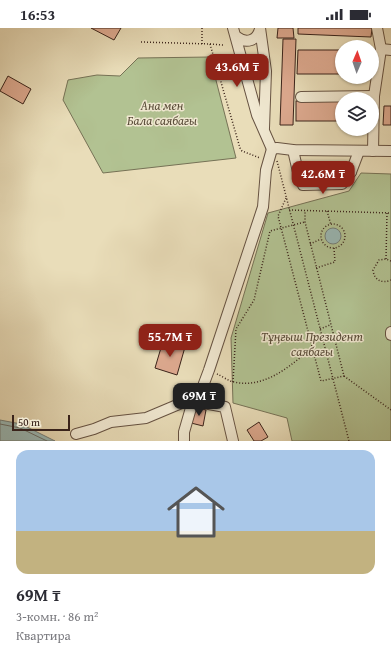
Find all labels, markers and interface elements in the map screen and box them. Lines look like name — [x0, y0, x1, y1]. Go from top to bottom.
text: 16:53 — [20, 4, 55, 25]
north arrow — [335, 40, 379, 84]
map controls — [335, 40, 379, 136]
pin: 43.6M ₸ — [200, 54, 274, 88]
text: 43.6M ₸ — [215, 57, 259, 76]
button: layers — [335, 92, 379, 136]
park label: Ана мен Бала саябағы — [127, 96, 197, 130]
pin: 42.6M ₸ — [286, 161, 360, 195]
text: 42.6M ₸ — [301, 164, 345, 183]
pin: 55.7M ₸ — [133, 324, 207, 358]
text: 55.7M ₸ — [148, 327, 192, 346]
park label: Тұңғыш Президент саябағы — [261, 327, 363, 361]
pin: 69M ₸ — [171, 383, 227, 417]
text: 69M ₸ — [182, 386, 216, 405]
scale bar — [12, 413, 70, 432]
text: 50 m — [18, 414, 40, 430]
icon: home — [160, 476, 232, 548]
text: 69M ₸ — [16, 582, 61, 607]
text: 3-комн. · 86 m² — [16, 607, 98, 626]
text: Квартира — [16, 626, 71, 645]

